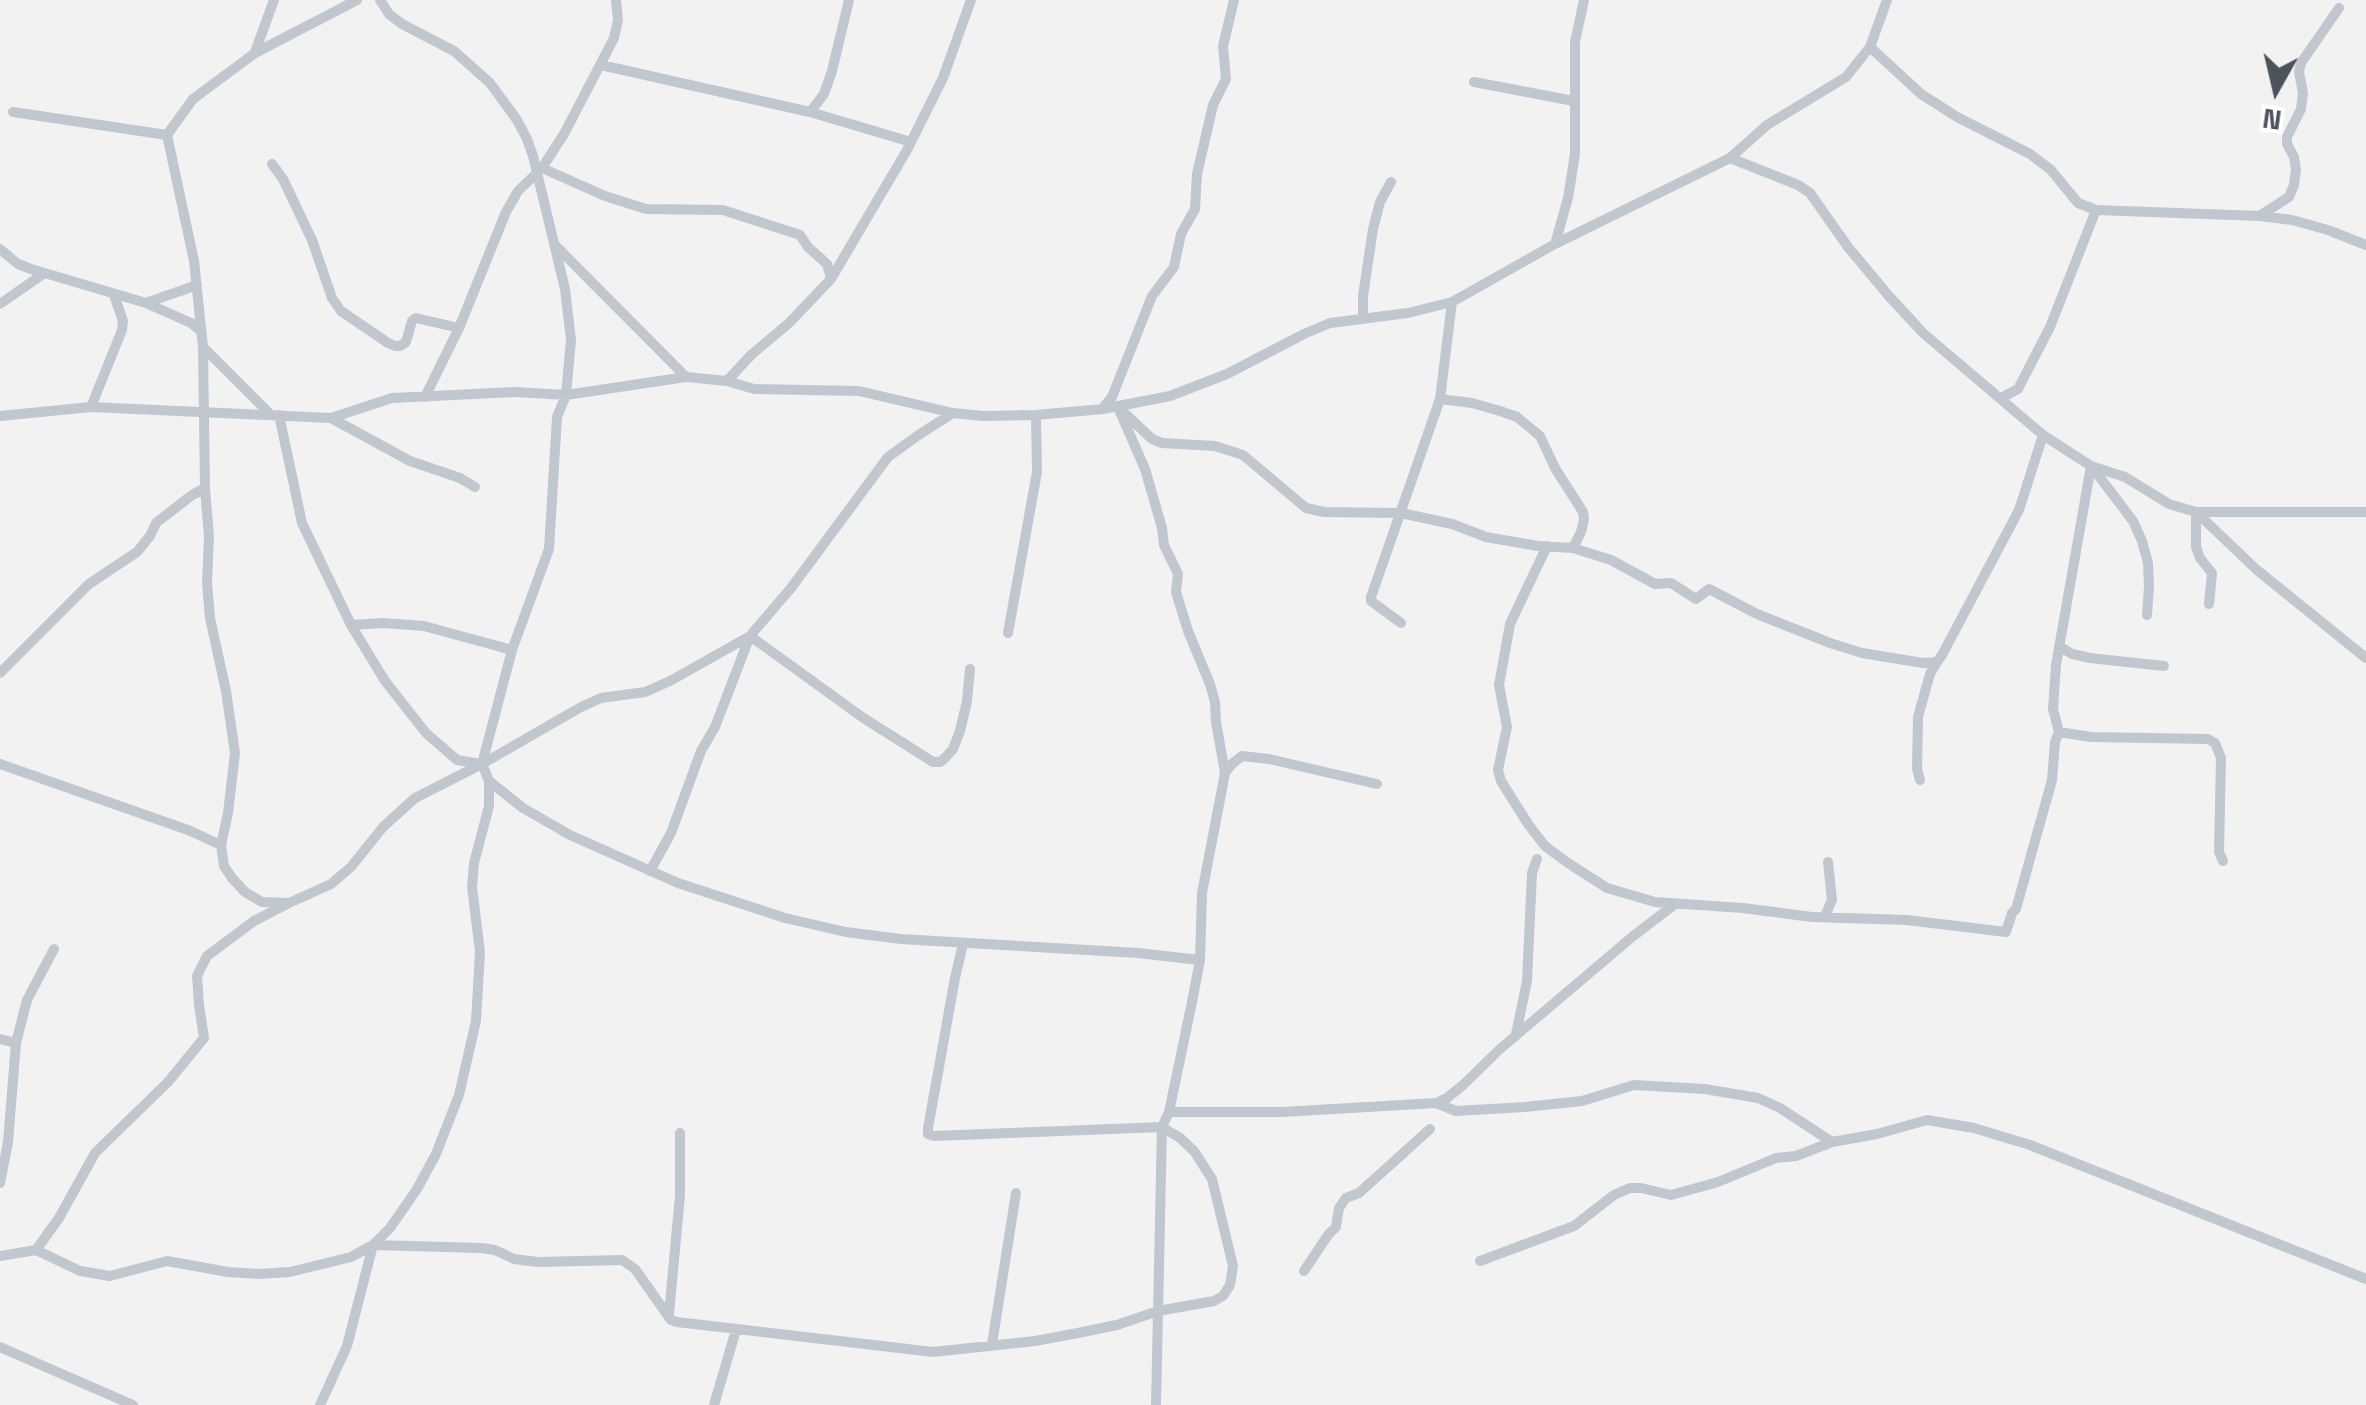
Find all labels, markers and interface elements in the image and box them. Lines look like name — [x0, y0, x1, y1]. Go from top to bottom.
north arrow — [2226, 40, 2326, 140]
text: N — [2260, 101, 2284, 139]

